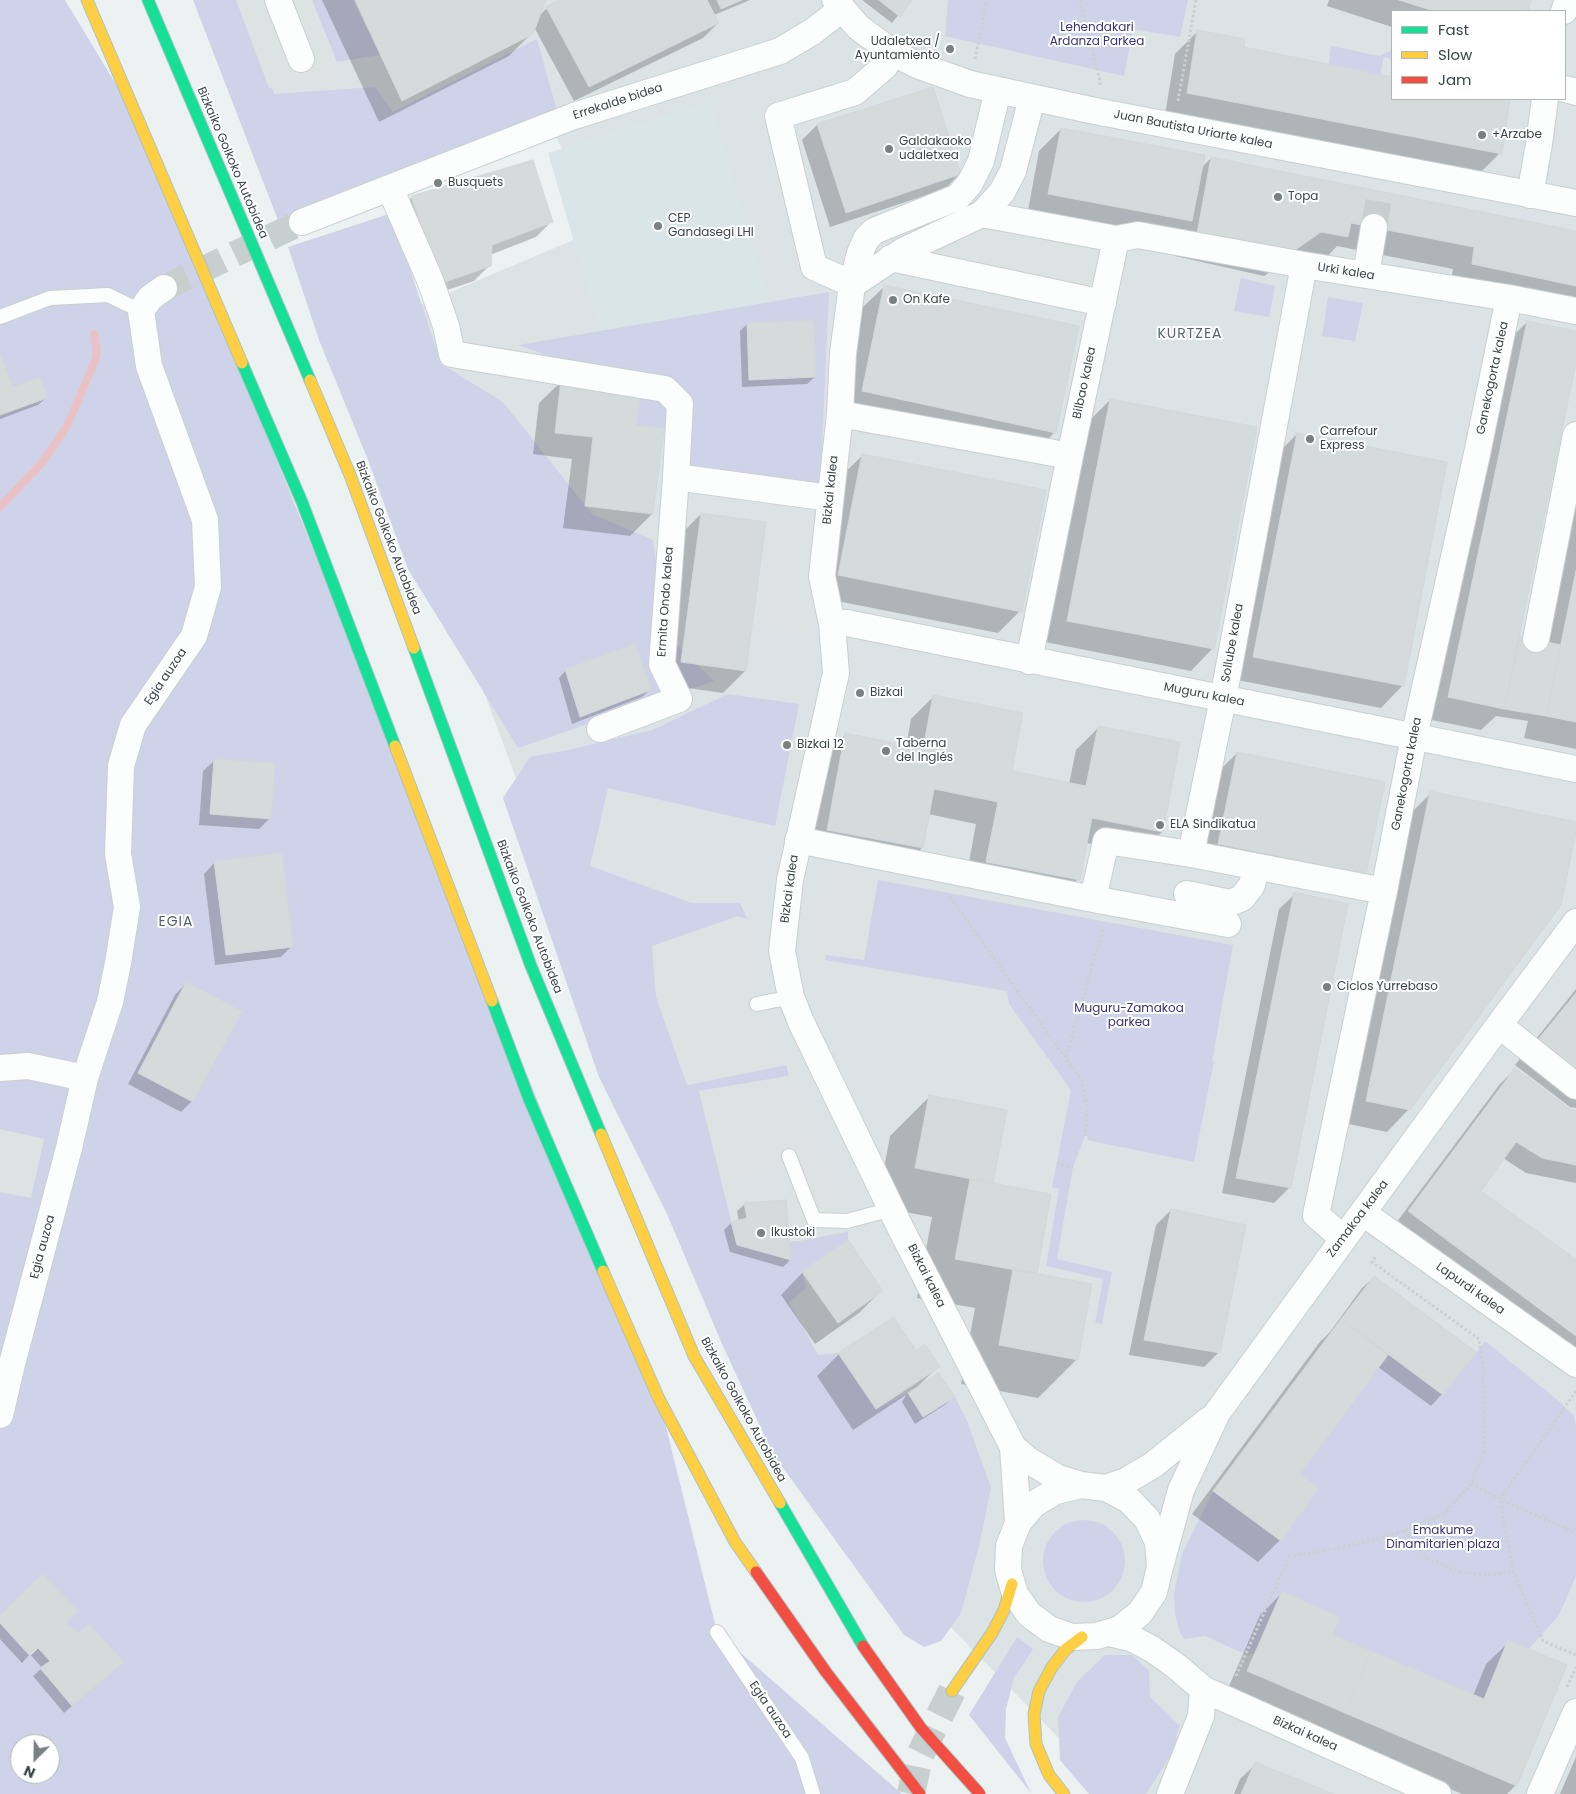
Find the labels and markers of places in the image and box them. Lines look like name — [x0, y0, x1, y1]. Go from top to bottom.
place label: Udaletxea / Ayuntamiento — [855, 35, 940, 63]
marker: Udaletxea / Ayuntamiento — [944, 43, 956, 55]
place label: +Arzabe — [1492, 128, 1542, 142]
marker: +Arzabe — [1476, 129, 1488, 141]
place label: Galdakaoko udaletxea — [899, 135, 971, 163]
marker: Galdakaoko udaletxea — [883, 143, 895, 155]
place label: Busquets — [448, 176, 503, 190]
marker: Busquets — [432, 177, 444, 189]
place label: Topa — [1288, 190, 1318, 204]
marker: Topa — [1272, 191, 1284, 203]
place label: CEP Gandasegi LHI — [668, 212, 754, 240]
marker: CEP Gandasegi LHI — [652, 220, 664, 232]
place label: On Kafe — [903, 293, 950, 307]
marker: On Kafe — [887, 294, 899, 306]
place label: Carrefour Express — [1320, 425, 1378, 453]
marker: Carrefour Express — [1304, 433, 1316, 445]
place label: Bizkai — [870, 686, 903, 700]
marker: Bizkai — [854, 687, 866, 699]
place label: Taberna del Inglés — [896, 737, 953, 765]
place label: Bizkai 12 — [797, 738, 844, 752]
marker: Bizkai 12 — [781, 739, 793, 751]
marker: Taberna del Inglés — [880, 745, 892, 757]
place label: ELA Sindikatua — [1170, 818, 1256, 832]
marker: ELA Sindikatua — [1154, 819, 1166, 831]
place label: Ciclos Yurrebaso — [1337, 980, 1438, 994]
marker: Ciclos Yurrebaso — [1321, 981, 1333, 993]
place label: Ikustoki — [771, 1226, 815, 1240]
marker: Ikustoki — [755, 1227, 767, 1239]

